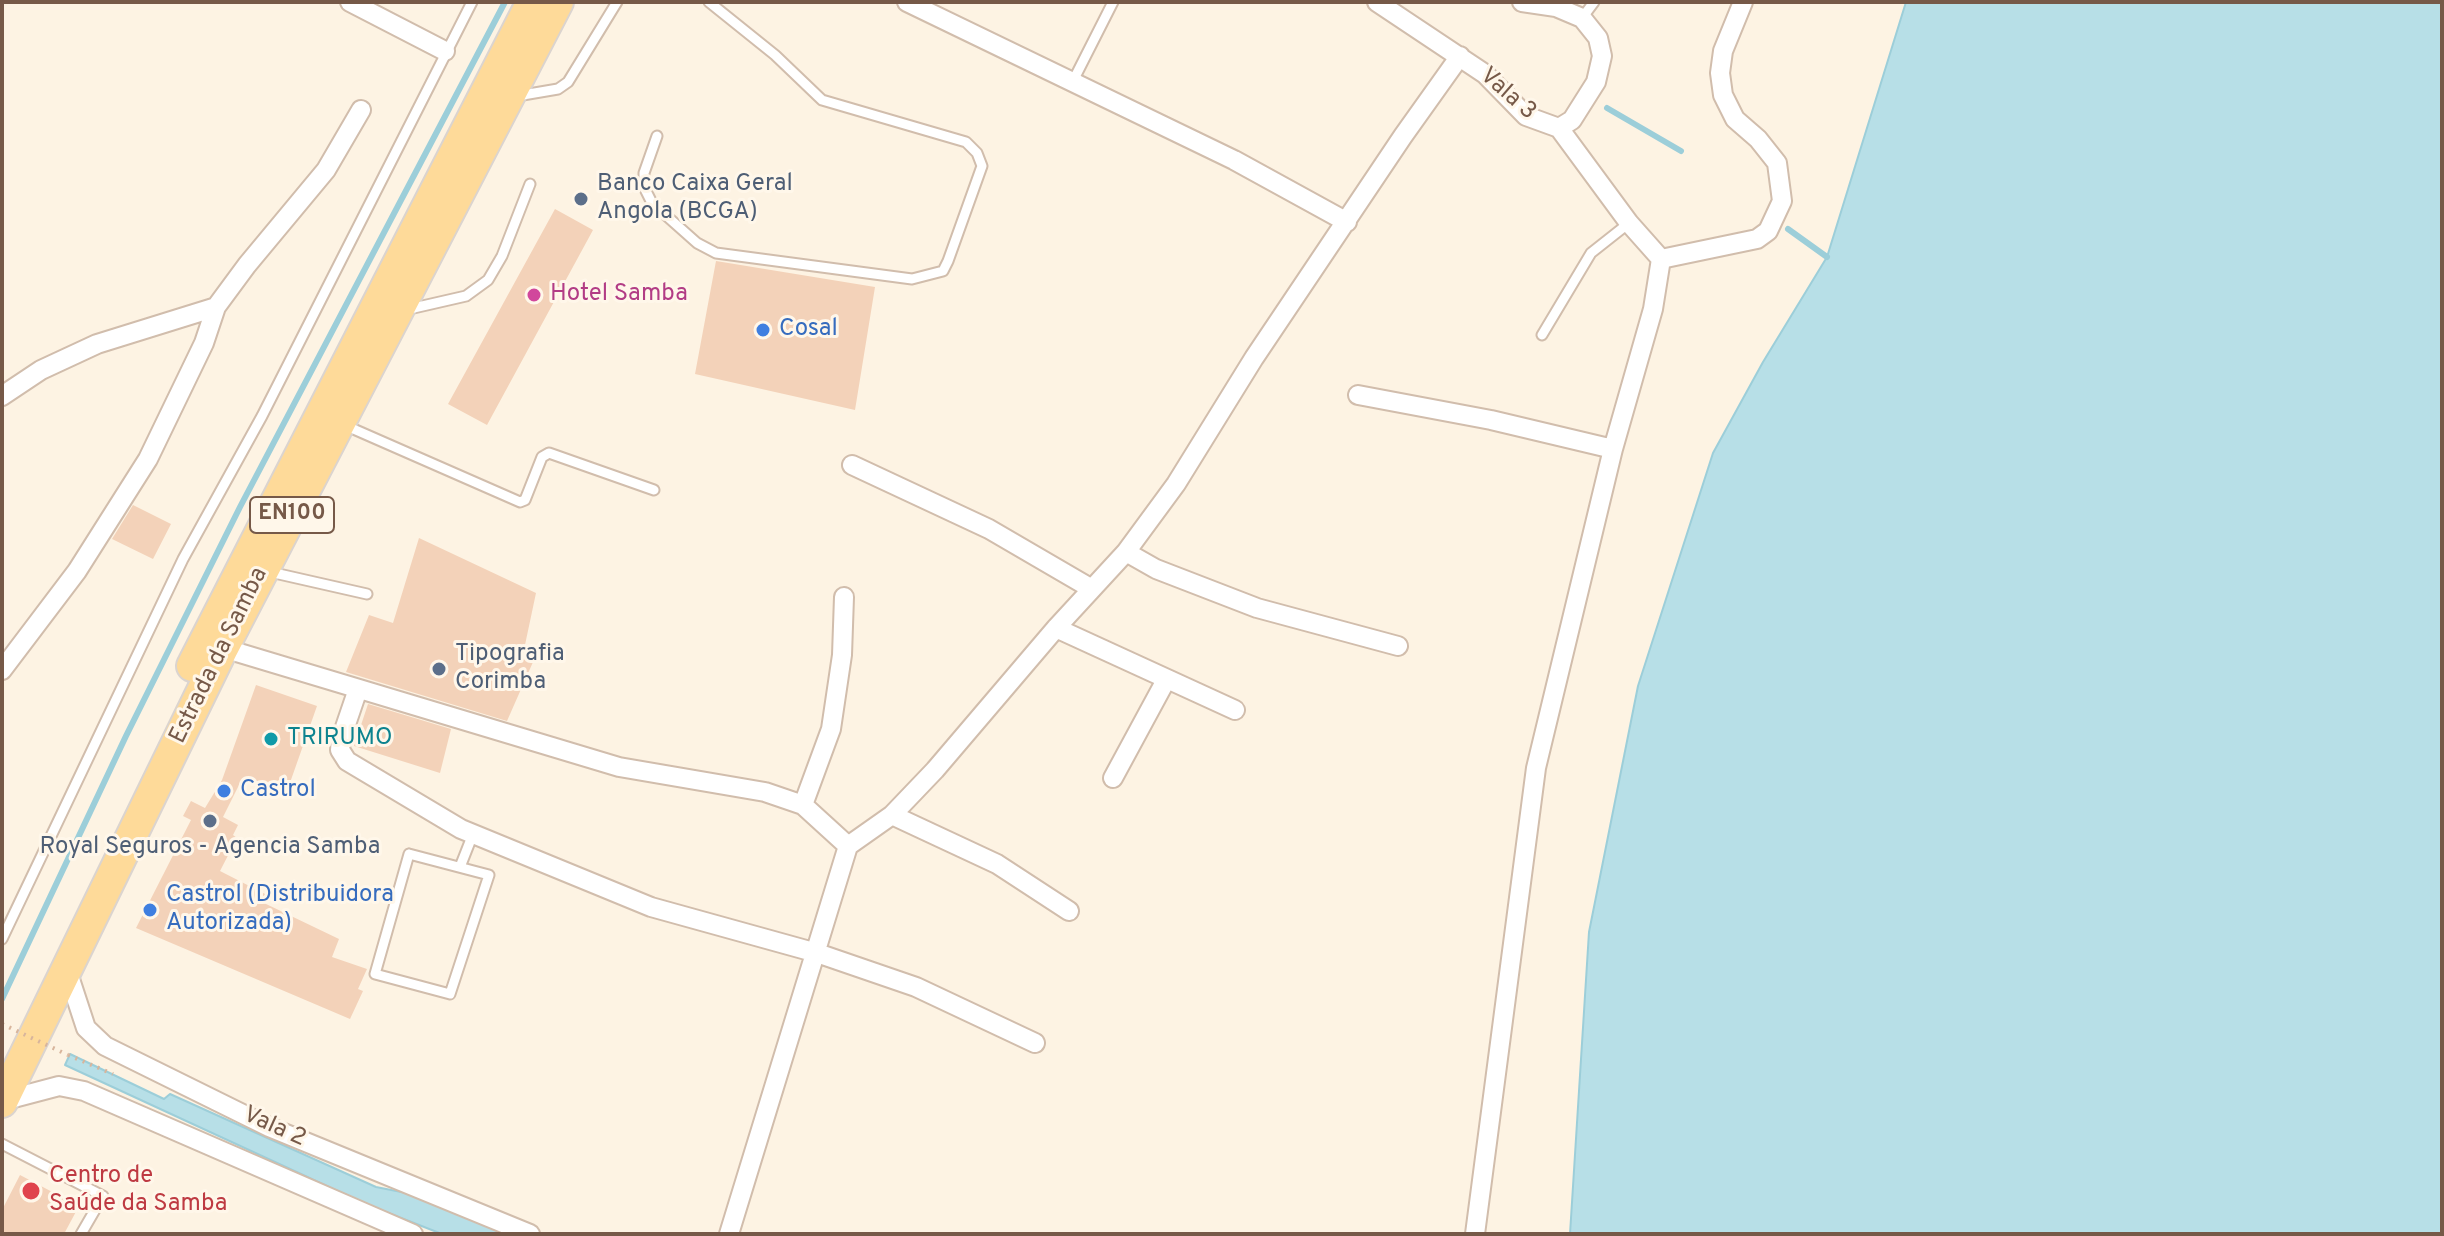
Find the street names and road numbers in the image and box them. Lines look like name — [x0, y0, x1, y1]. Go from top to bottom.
street label: Vala 3 — [1473, 63, 1541, 127]
road number: EN100 — [250, 497, 334, 533]
street label: Estrada da Samba — [165, 563, 275, 749]
street label: Vala 2 — [238, 1101, 310, 1155]

